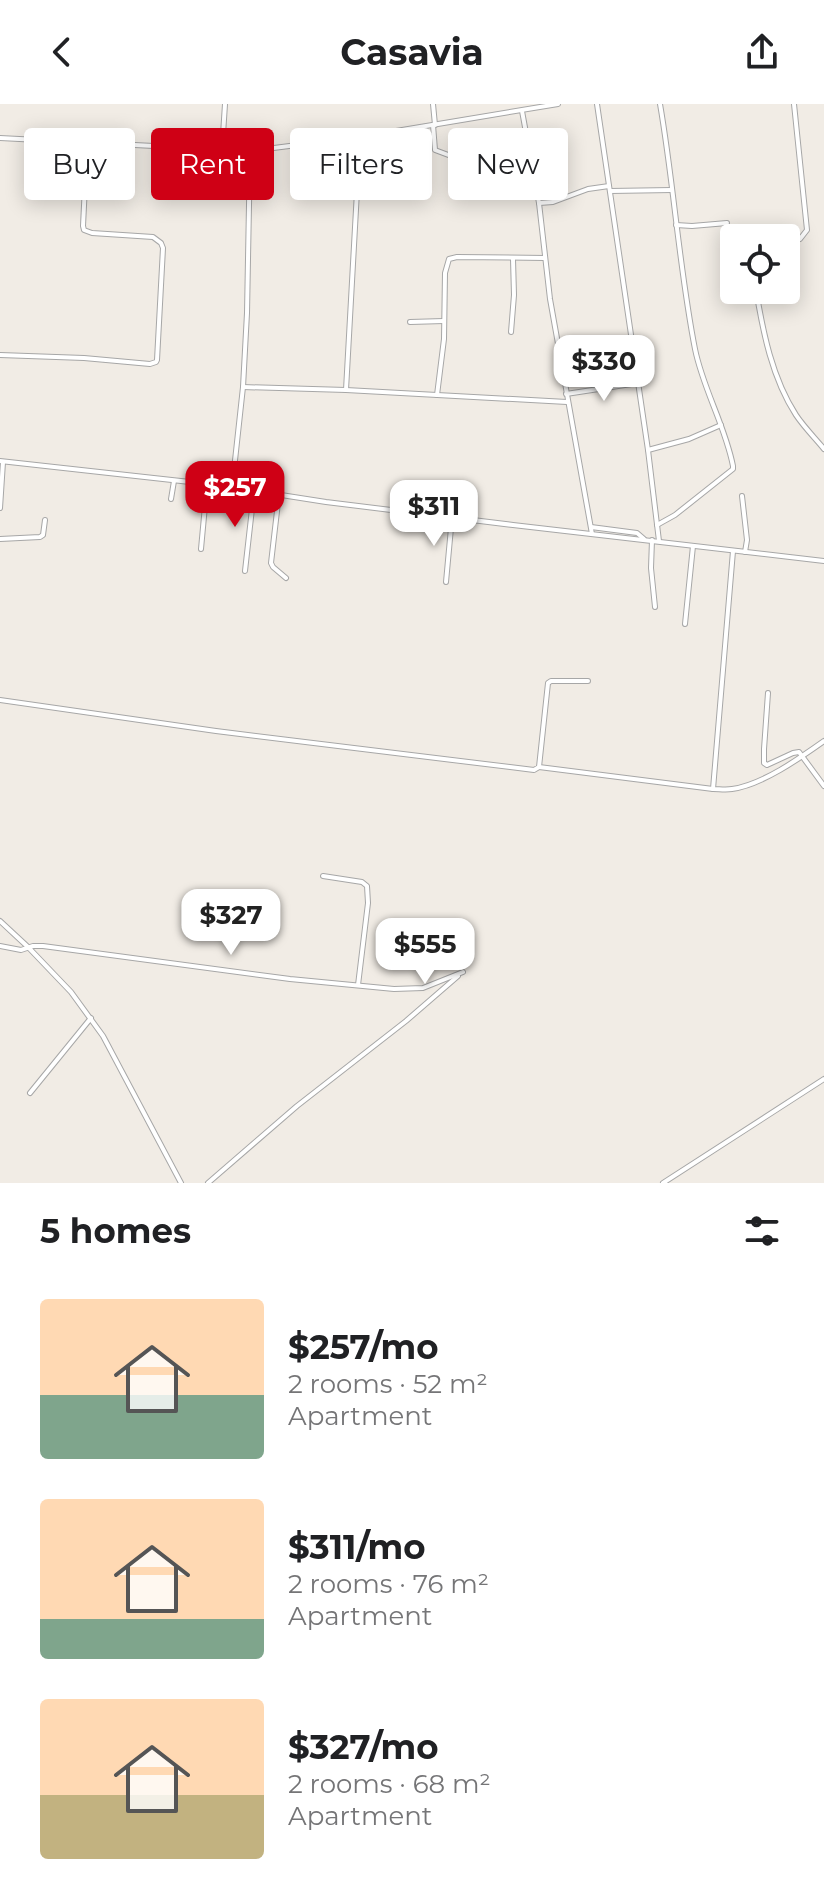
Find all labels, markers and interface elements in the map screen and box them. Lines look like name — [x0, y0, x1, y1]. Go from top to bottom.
icon: back — [40, 30, 84, 74]
text: Casavia — [340, 30, 484, 74]
icon: share — [740, 30, 784, 74]
chip: Buy — [24, 128, 135, 200]
chip: Rent — [151, 128, 274, 200]
chip: Filters — [290, 128, 432, 200]
chip: New — [448, 128, 568, 200]
map controls — [720, 224, 800, 304]
button: locate — [720, 224, 800, 304]
pin: $330 — [557, 335, 651, 403]
text: $330 — [572, 345, 636, 377]
pin: $257 — [188, 461, 282, 529]
text: $257 — [203, 471, 267, 503]
pin: $311 — [387, 480, 481, 548]
text: $311 — [408, 490, 460, 522]
pin: $327 — [184, 889, 278, 957]
text: $327 — [199, 899, 263, 931]
pin: $555 — [378, 918, 472, 986]
text: $555 — [394, 928, 456, 960]
icon: filters — [740, 1209, 784, 1253]
text: 5 homes — [40, 1210, 191, 1252]
text: $257/mo — [288, 1326, 439, 1368]
icon: home — [104, 1331, 200, 1427]
text: 2 rooms · 52 m² — [288, 1368, 488, 1400]
text: Apartment — [288, 1400, 432, 1432]
text: $311/mo — [288, 1526, 426, 1568]
icon: home — [104, 1531, 200, 1627]
text: 2 rooms · 76 m² — [288, 1568, 489, 1600]
text: Apartment — [288, 1600, 432, 1632]
text: $327/mo — [288, 1726, 439, 1768]
icon: home — [104, 1731, 200, 1827]
text: 2 rooms · 68 m² — [288, 1768, 491, 1800]
text: Apartment — [288, 1800, 432, 1832]

